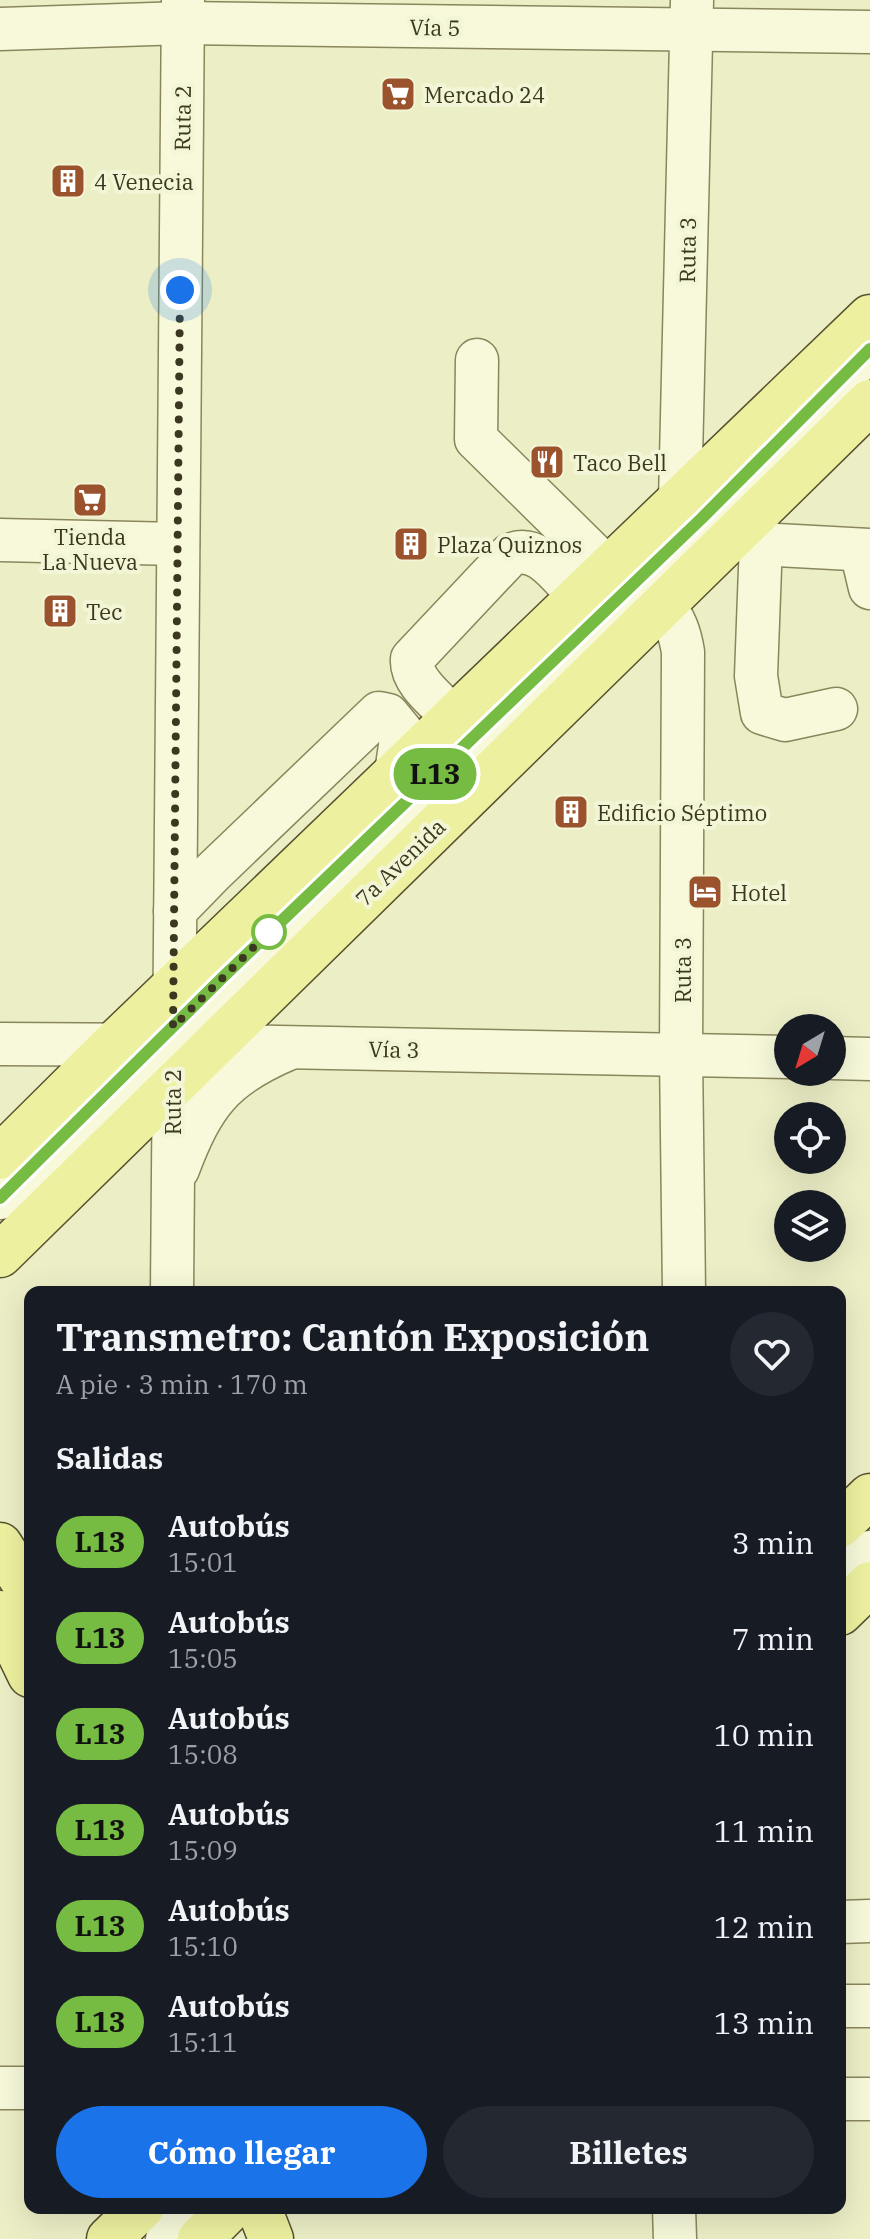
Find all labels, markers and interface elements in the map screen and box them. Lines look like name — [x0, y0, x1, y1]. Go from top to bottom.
street label: Vía 5 — [409, 12, 461, 42]
supermarket icon: Mercado 24 — [379, 75, 417, 113]
place label: Mercado 24 — [424, 80, 545, 109]
street label: Ruta 2 — [167, 85, 197, 151]
building icon: 4 Venecia — [49, 162, 87, 200]
place label: 4 Venecia — [94, 167, 194, 196]
street label: Ruta 3 — [672, 217, 702, 283]
your location — [160, 270, 200, 310]
restaurant icon: Taco Bell — [528, 443, 566, 481]
place label: Taco Bell — [573, 448, 667, 477]
supermarket icon: Tienda La Nueva — [71, 481, 109, 519]
place label: Tienda La Nueva — [42, 522, 138, 576]
building icon: Plaza Quiznos — [392, 525, 430, 563]
place label: Plaza Quiznos — [437, 530, 582, 559]
building icon: Tec — [41, 592, 79, 630]
place label: Tec — [86, 597, 123, 626]
line badge: L13 — [389, 748, 481, 800]
text: L13 — [410, 755, 460, 792]
building icon: Edificio Séptimo — [552, 793, 590, 831]
place label: Edificio Séptimo — [597, 798, 767, 827]
street label: 7a Avenida — [349, 812, 451, 912]
hotel icon: Hotel — [686, 873, 724, 911]
place label: Hotel — [731, 878, 787, 907]
unlabelled marker — [252, 915, 286, 949]
street label: Ruta 3 — [668, 937, 697, 1003]
north arrow — [774, 1014, 846, 1086]
map controls — [774, 1014, 846, 1262]
street label: Vía 3 — [368, 1034, 420, 1064]
street label: Ruta 2 — [158, 1069, 187, 1135]
button: locate — [774, 1102, 846, 1174]
button: layers — [774, 1190, 846, 1262]
text: Transmetro: Cantón Exposición — [56, 1312, 649, 1361]
button: heart — [730, 1312, 814, 1396]
text: A pie · 3 min · 170 m — [56, 1367, 308, 1401]
text: Salidas — [56, 1438, 163, 1477]
text: Autobús — [168, 1506, 290, 1545]
text: L13 — [75, 1523, 125, 1560]
text: 3 min — [732, 1523, 814, 1562]
text: 15:01 — [168, 1545, 238, 1579]
text: Autobús — [168, 1602, 290, 1641]
text: L13 — [75, 1619, 125, 1656]
text: 7 min — [732, 1619, 814, 1658]
text: 15:05 — [168, 1641, 238, 1675]
text: Autobús — [168, 1698, 290, 1737]
text: L13 — [75, 1715, 125, 1752]
text: 10 min — [714, 1715, 814, 1754]
text: 15:08 — [168, 1737, 238, 1771]
text: Autobús — [168, 1794, 290, 1833]
text: L13 — [75, 1811, 125, 1848]
text: 11 min — [714, 1811, 814, 1850]
text: 15:09 — [168, 1833, 238, 1867]
text: Autobús — [168, 1890, 290, 1929]
text: L13 — [75, 1907, 125, 1944]
text: 12 min — [714, 1907, 814, 1946]
text: 15:10 — [168, 1929, 238, 1963]
text: Autobús — [168, 1986, 290, 2025]
text: L13 — [75, 2003, 125, 2040]
text: 13 min — [714, 2003, 814, 2042]
text: 15:11 — [168, 2025, 238, 2059]
button: Cómo llegar — [56, 2106, 427, 2198]
button: Billetes — [443, 2106, 814, 2198]

